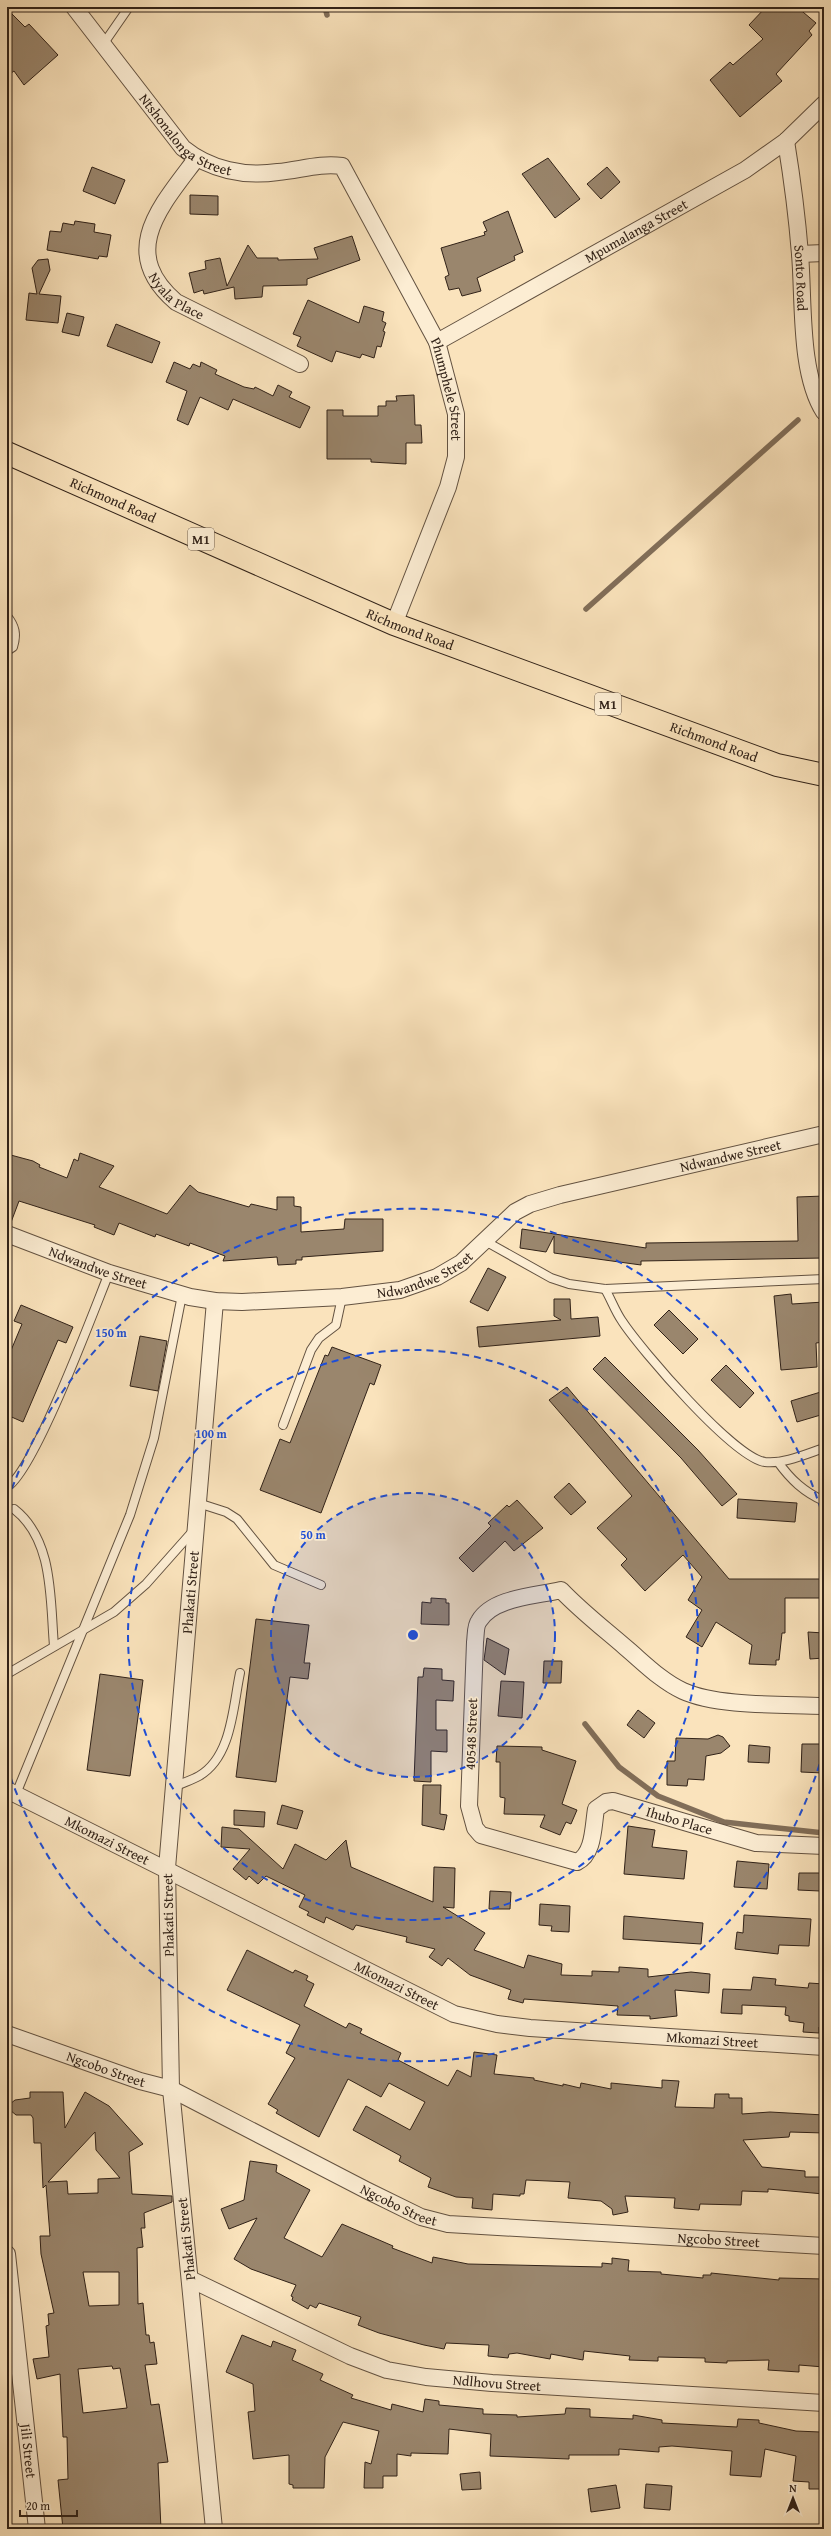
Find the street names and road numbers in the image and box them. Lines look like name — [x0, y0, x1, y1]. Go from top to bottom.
street label: Ntshonalonga Street — [134, 89, 234, 181]
street label: Mpumalanga Street — [581, 194, 691, 268]
street label: Sonto Road — [789, 244, 813, 312]
street label: Nyala Place — [144, 269, 208, 325]
street label: Phumphele Street — [426, 333, 466, 441]
street label: Richmond Road — [67, 472, 160, 528]
road number: M1 — [188, 528, 214, 550]
street label: Richmond Road — [363, 603, 457, 655]
road number: M1 — [595, 693, 621, 715]
street label: Richmond Road — [667, 716, 761, 767]
street label: Ndwandwe Street — [678, 1134, 783, 1177]
street label: Ndwandwe Street — [46, 1241, 150, 1294]
street label: Ndwandwe Street — [376, 1247, 477, 1303]
street label: Phakati Street — [177, 1550, 204, 1634]
street label: 40548 Street — [460, 1698, 482, 1770]
street label: Ihubo Place — [644, 1801, 715, 1840]
street label: Mkomazi Street — [61, 1811, 153, 1870]
street label: Phakati Street — [157, 1873, 179, 1957]
street label: Mkomazi Street — [351, 1956, 443, 2015]
street label: Mkomazi Street — [666, 2027, 759, 2053]
street label: Ngcobo Street — [64, 2046, 148, 2092]
street label: Ngcobo Street — [357, 2179, 439, 2231]
street label: Phakati Street — [172, 2197, 200, 2281]
street label: Ngcobo Street — [677, 2227, 760, 2252]
street label: Ndlhovu Street — [452, 2369, 542, 2396]
street label: Jili Street — [15, 2421, 41, 2479]

